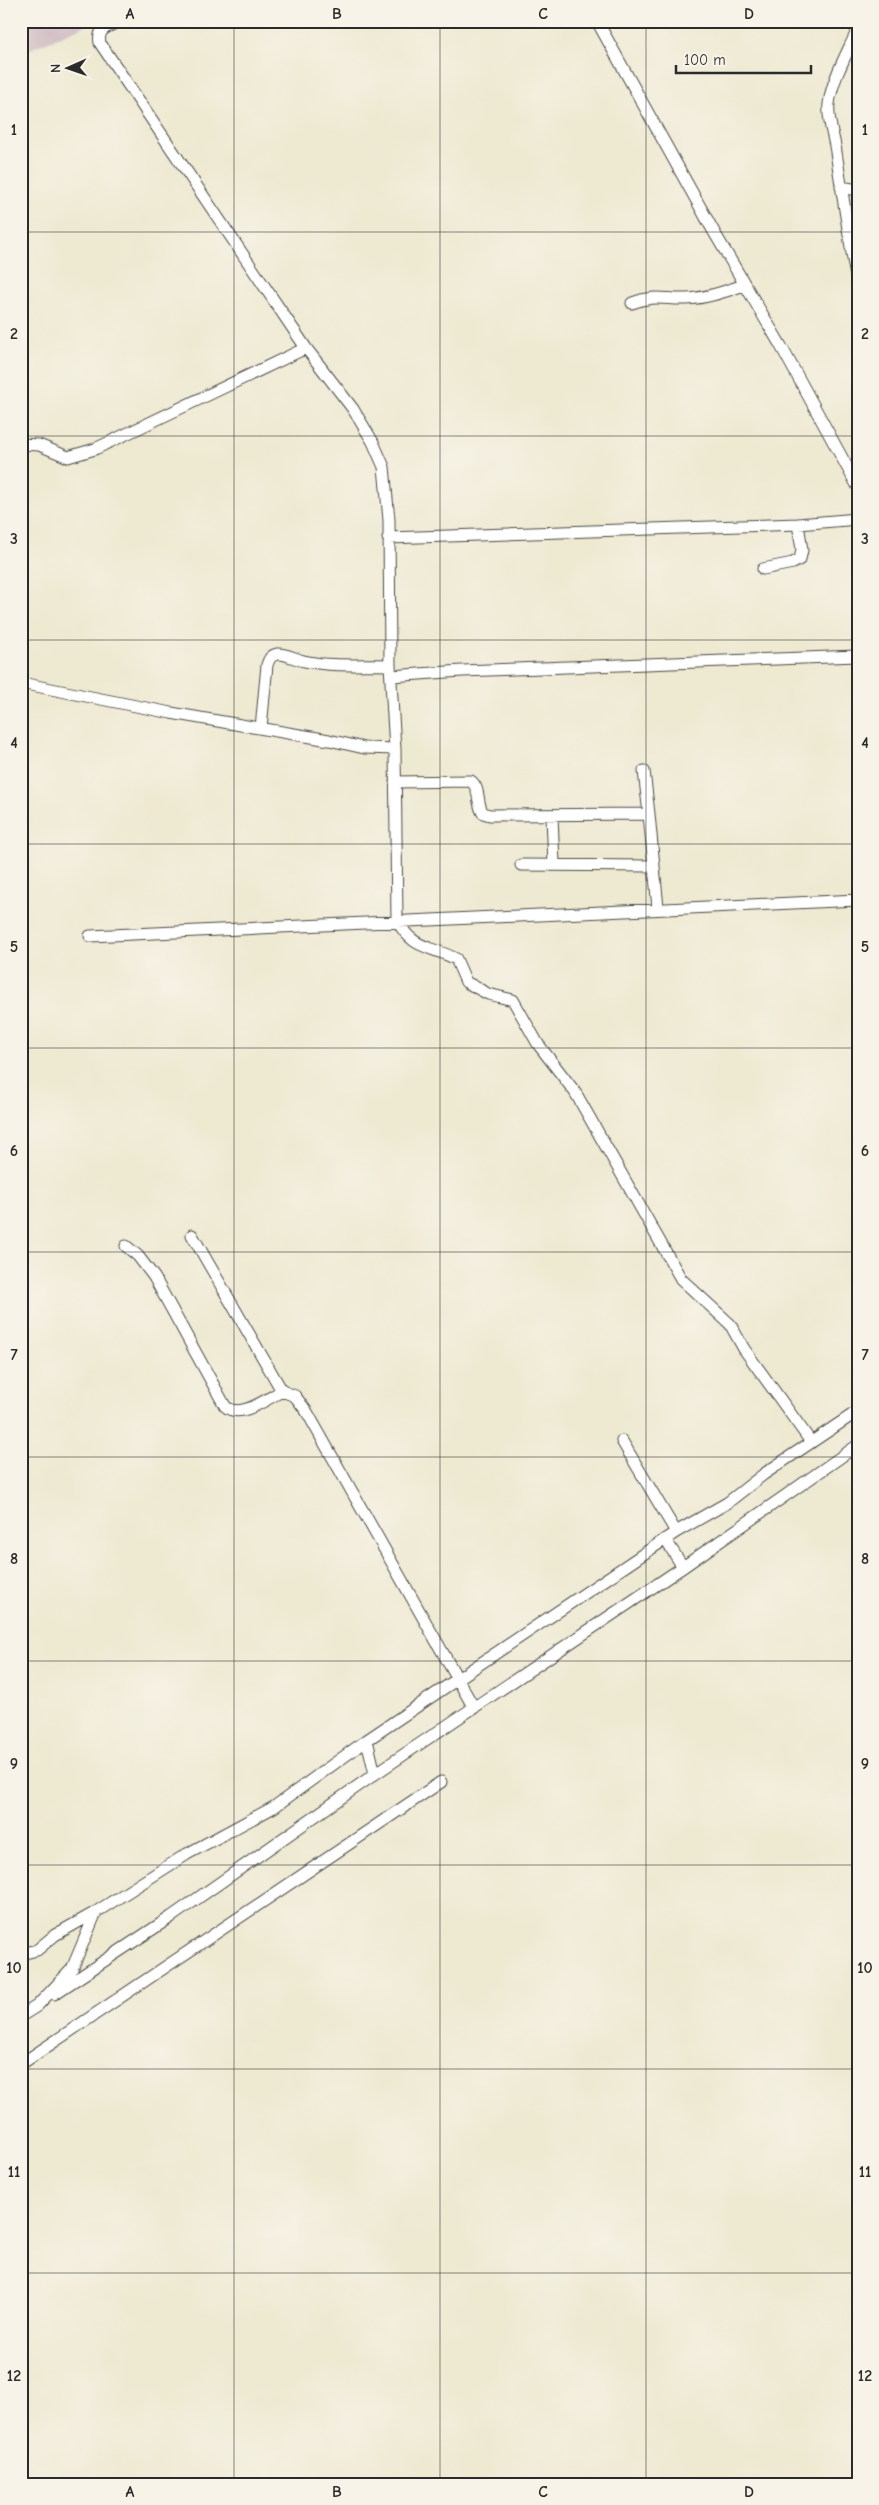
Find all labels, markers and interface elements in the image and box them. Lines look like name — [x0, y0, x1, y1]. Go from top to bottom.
text: A — [126, 5, 135, 23]
text: B — [332, 5, 342, 23]
text: C — [538, 5, 548, 23]
text: D — [744, 5, 754, 23]
north arrow — [42, 42, 92, 92]
scale bar — [676, 42, 812, 74]
text: 100 m — [684, 51, 726, 69]
text: N — [47, 64, 64, 73]
text: 1 — [11, 121, 17, 139]
text: 1 — [862, 121, 868, 139]
text: 2 — [10, 325, 18, 343]
text: 2 — [861, 325, 869, 343]
text: 3 — [10, 530, 18, 548]
text: 3 — [861, 530, 869, 548]
text: 4 — [10, 734, 18, 752]
text: 4 — [861, 734, 869, 752]
text: 5 — [10, 938, 18, 956]
text: 5 — [861, 938, 869, 956]
text: 6 — [10, 1142, 18, 1160]
text: 6 — [861, 1142, 869, 1160]
text: 7 — [10, 1346, 18, 1364]
text: 7 — [861, 1346, 869, 1364]
text: 8 — [10, 1550, 18, 1568]
text: 8 — [861, 1550, 869, 1568]
text: 9 — [10, 1755, 18, 1773]
text: 9 — [861, 1755, 869, 1773]
text: 10 — [6, 1959, 22, 1977]
text: 10 — [857, 1959, 873, 1977]
text: 11 — [8, 2163, 20, 2181]
text: 11 — [859, 2163, 871, 2181]
text: 12 — [7, 2367, 21, 2385]
text: 12 — [858, 2367, 872, 2385]
text: A — [126, 2483, 135, 2501]
text: B — [332, 2483, 342, 2501]
text: C — [538, 2483, 548, 2501]
text: D — [744, 2483, 754, 2501]

